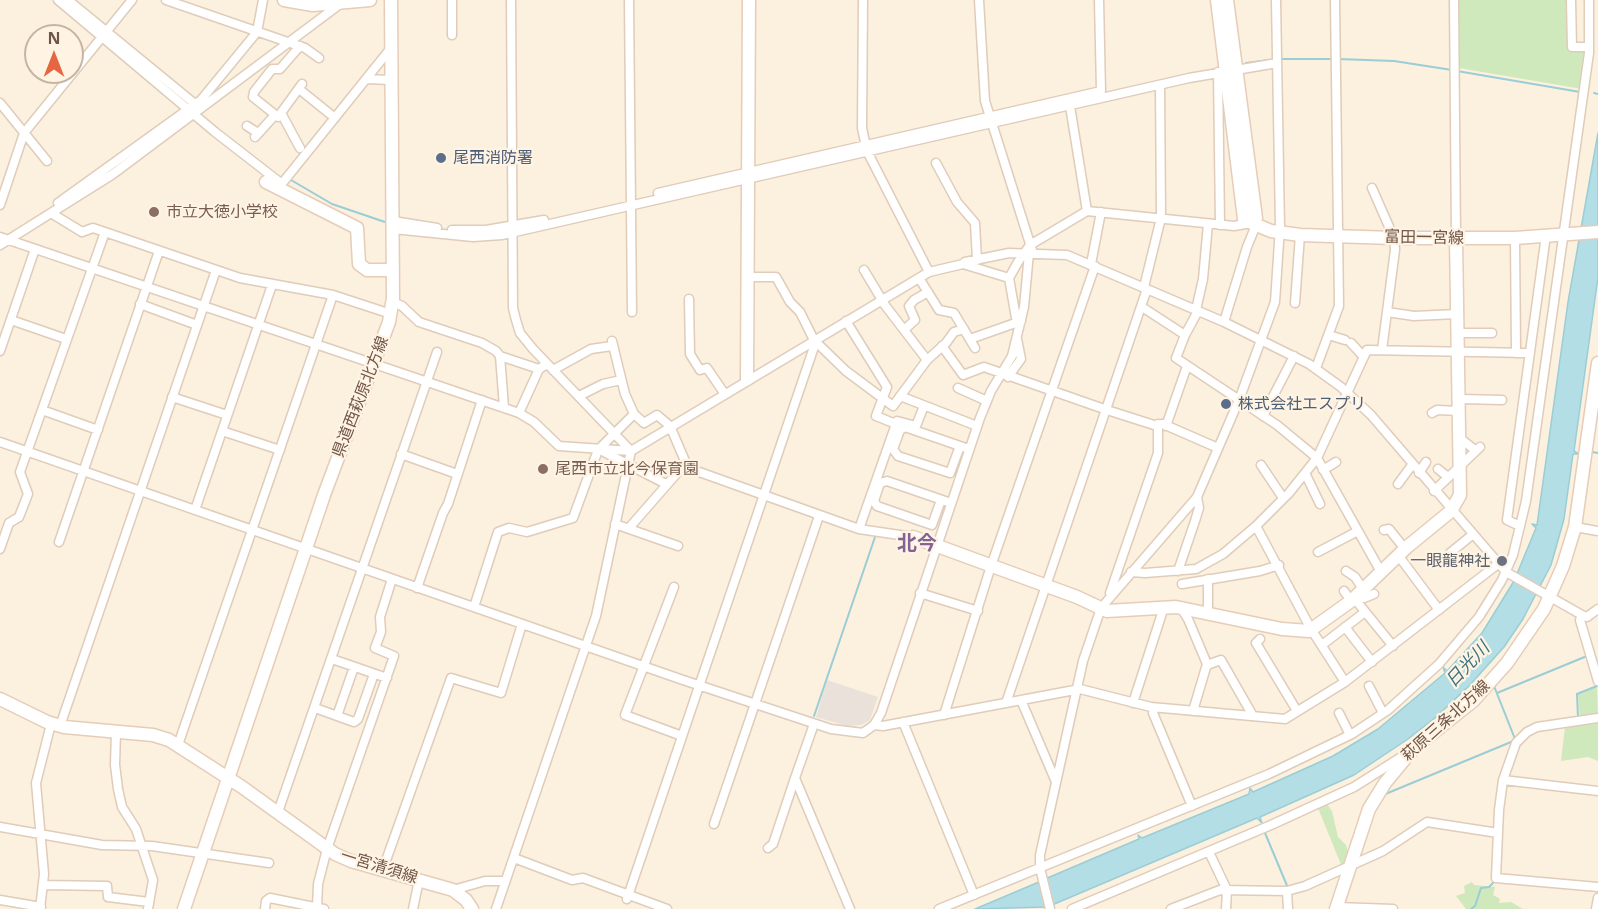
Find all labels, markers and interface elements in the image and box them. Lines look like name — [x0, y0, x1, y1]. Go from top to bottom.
north arrow — [24, 24, 84, 84]
text: N — [47, 27, 61, 49]
place label: 尾西消防署 — [453, 148, 533, 168]
marker: 尾西消防署 — [434, 151, 448, 165]
place label: 市立大徳小学校 — [166, 202, 278, 222]
marker: 市立大徳小学校 — [147, 205, 161, 219]
street label: 富田一宮線 — [1384, 228, 1464, 248]
street label: 県道西萩原北方線 — [329, 334, 393, 460]
place label: 株式会社エスプリ — [1238, 394, 1366, 414]
marker: 株式会社エスプリ — [1219, 397, 1233, 411]
place label: 尾西市立北今保育園 — [555, 459, 699, 479]
marker: 尾西市立北今保育園 — [536, 462, 550, 476]
district label: 北今 — [897, 532, 937, 556]
place label: 一眼龍神社 — [1410, 551, 1490, 571]
marker: 一眼龍神社 — [1495, 554, 1509, 568]
water label: 日光川 — [1442, 638, 1494, 692]
street label: 萩原三条北方線 — [1398, 676, 1494, 766]
street label: 一宮清須線 — [338, 846, 420, 888]

